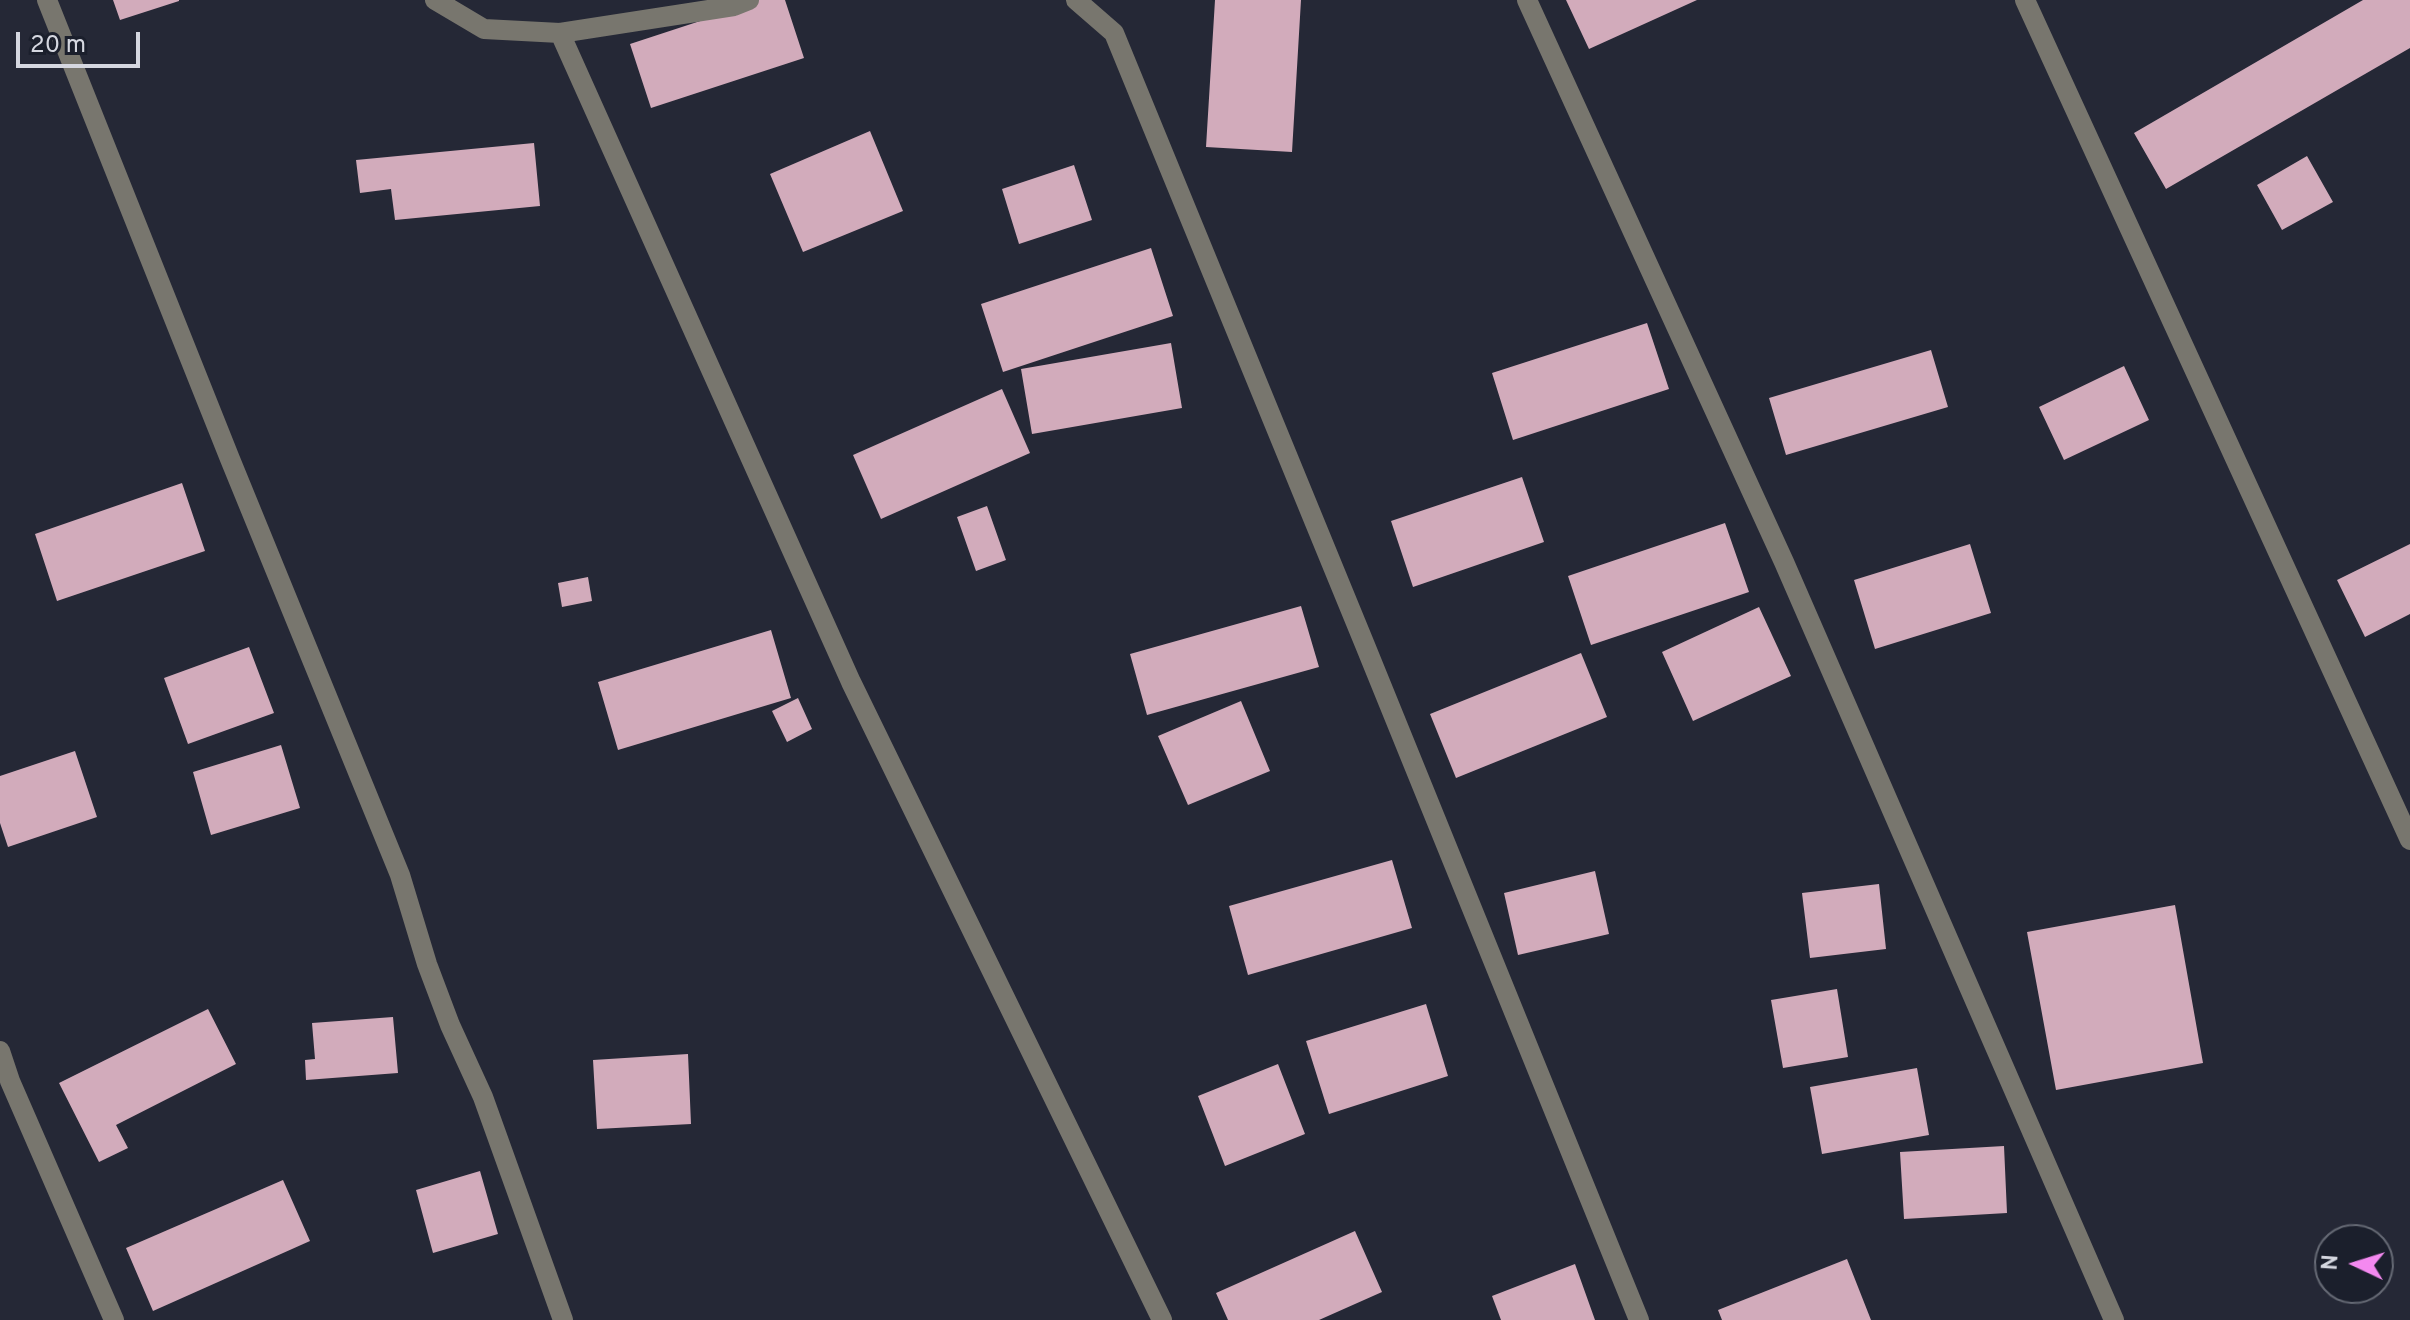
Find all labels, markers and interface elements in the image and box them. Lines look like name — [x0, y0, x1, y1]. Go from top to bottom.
scale bar — [20, 16, 144, 66]
text: 20 m — [30, 31, 86, 61]
north arrow — [2314, 1224, 2394, 1304]
text: N — [2318, 1254, 2346, 1271]

